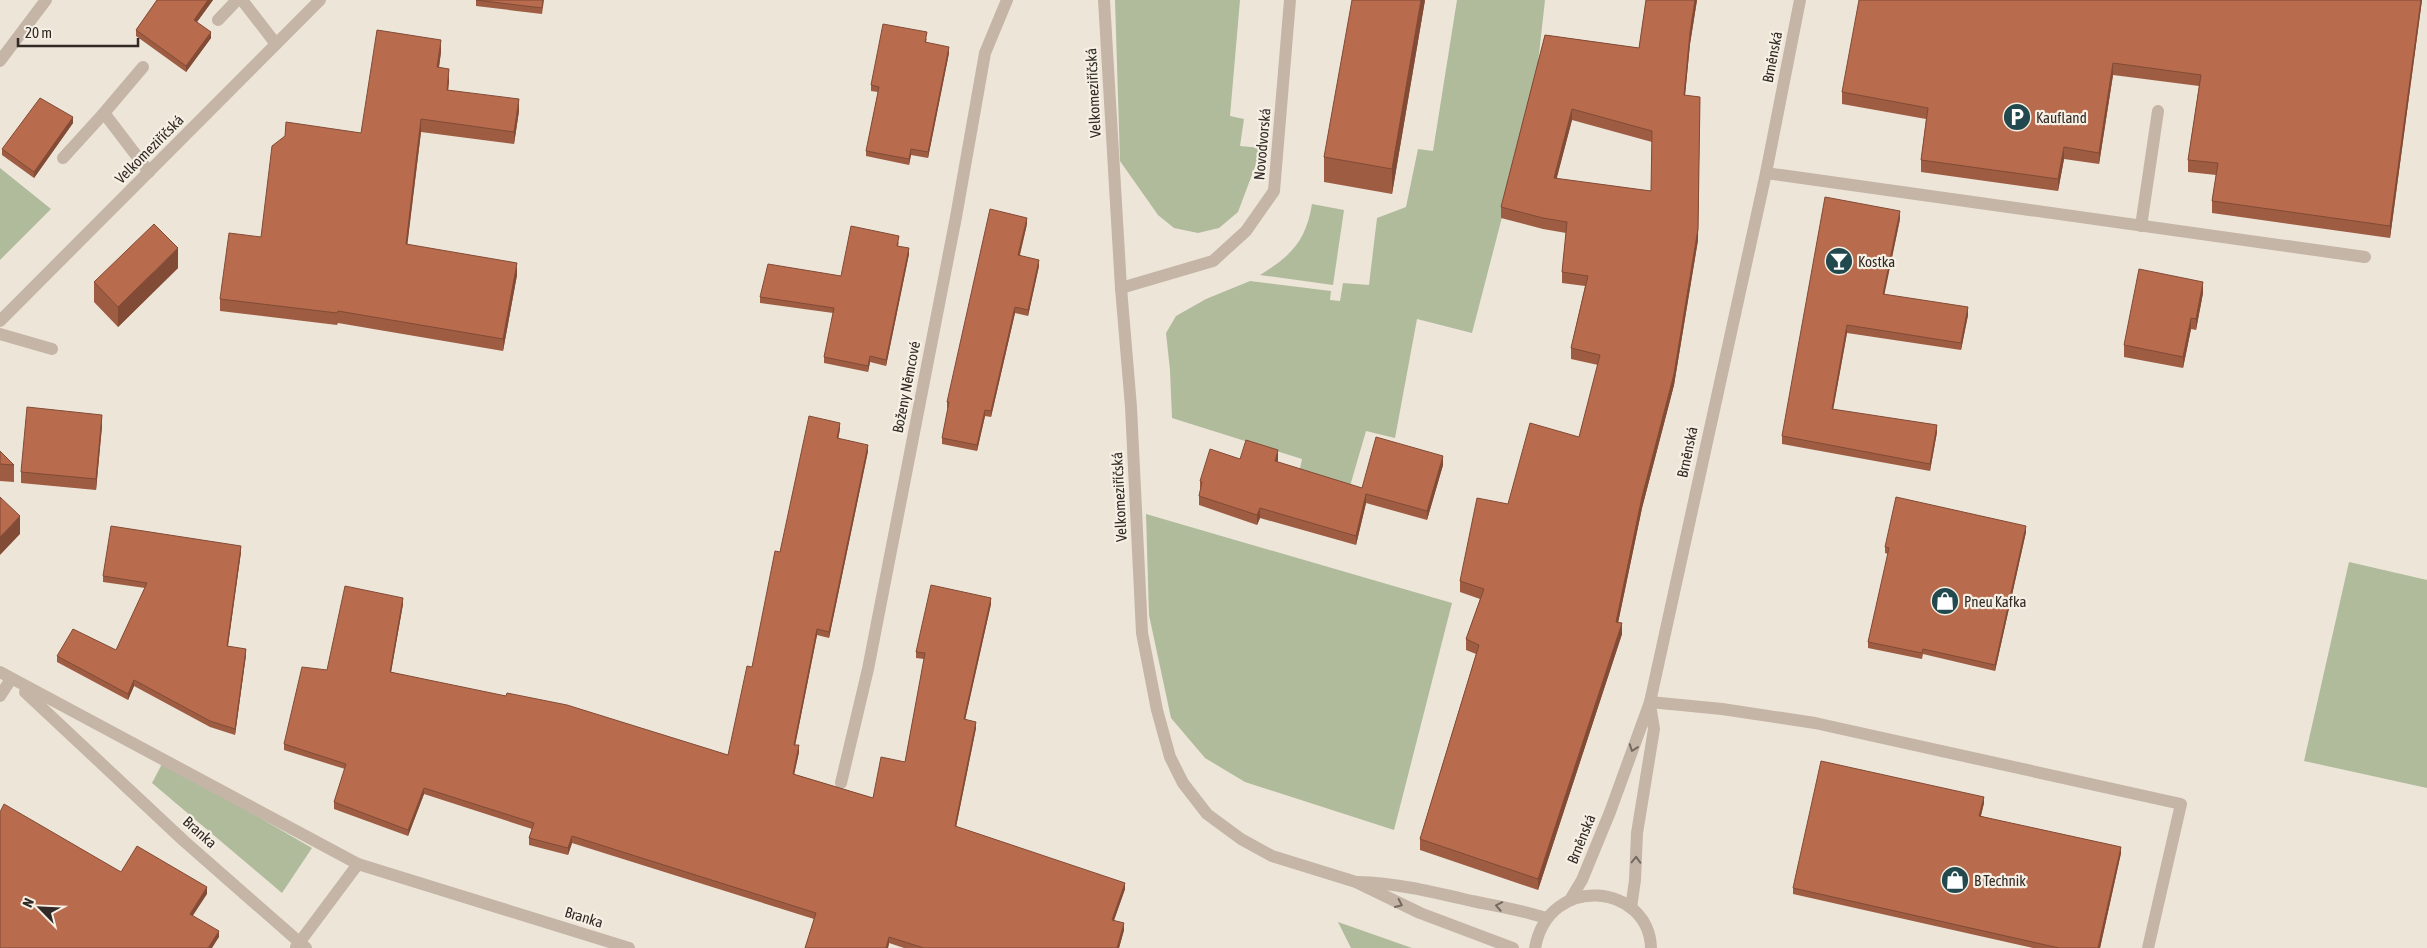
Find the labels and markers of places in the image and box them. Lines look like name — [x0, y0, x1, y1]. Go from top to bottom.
parking icon: Kaufland — [2002, 102, 2032, 132]
place label: Kaufland — [2036, 109, 2087, 126]
bar icon: Kostka — [1824, 246, 1854, 276]
place label: Kostka — [1858, 253, 1895, 270]
shop icon: Pneu Kafka — [1930, 586, 1960, 616]
place label: Pneu Kafka — [1964, 593, 2027, 610]
shop icon: B Technik — [1940, 865, 1970, 895]
place label: B Technik — [1974, 872, 2026, 889]

